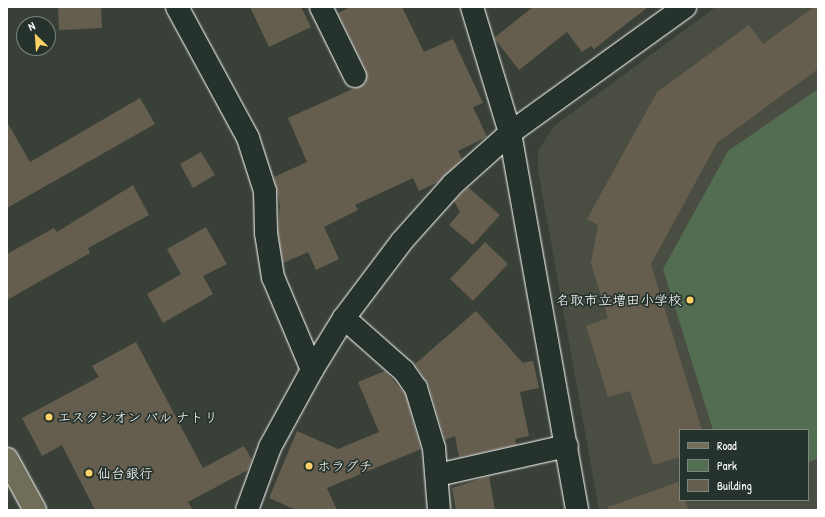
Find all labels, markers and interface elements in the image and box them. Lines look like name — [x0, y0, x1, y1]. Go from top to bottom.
north arrow — [16, 16, 56, 56]
text: N — [26, 18, 37, 34]
place label: 名取市立増田小学校 — [556, 292, 682, 308]
marker: 名取市立増田小学校 — [685, 295, 695, 305]
place label: エスタシオン バル ナトリ — [57, 409, 217, 425]
marker: エスタシオン バル ナトリ — [44, 412, 54, 422]
legend — [679, 429, 809, 501]
text: Road — [717, 437, 737, 454]
text: Park — [717, 457, 737, 474]
place label: ホラグチ — [317, 458, 373, 474]
marker: ホラグチ — [304, 461, 314, 471]
place label: 仙台銀行 — [97, 465, 153, 481]
marker: 仙台銀行 — [84, 468, 94, 478]
text: Building — [717, 477, 752, 494]

